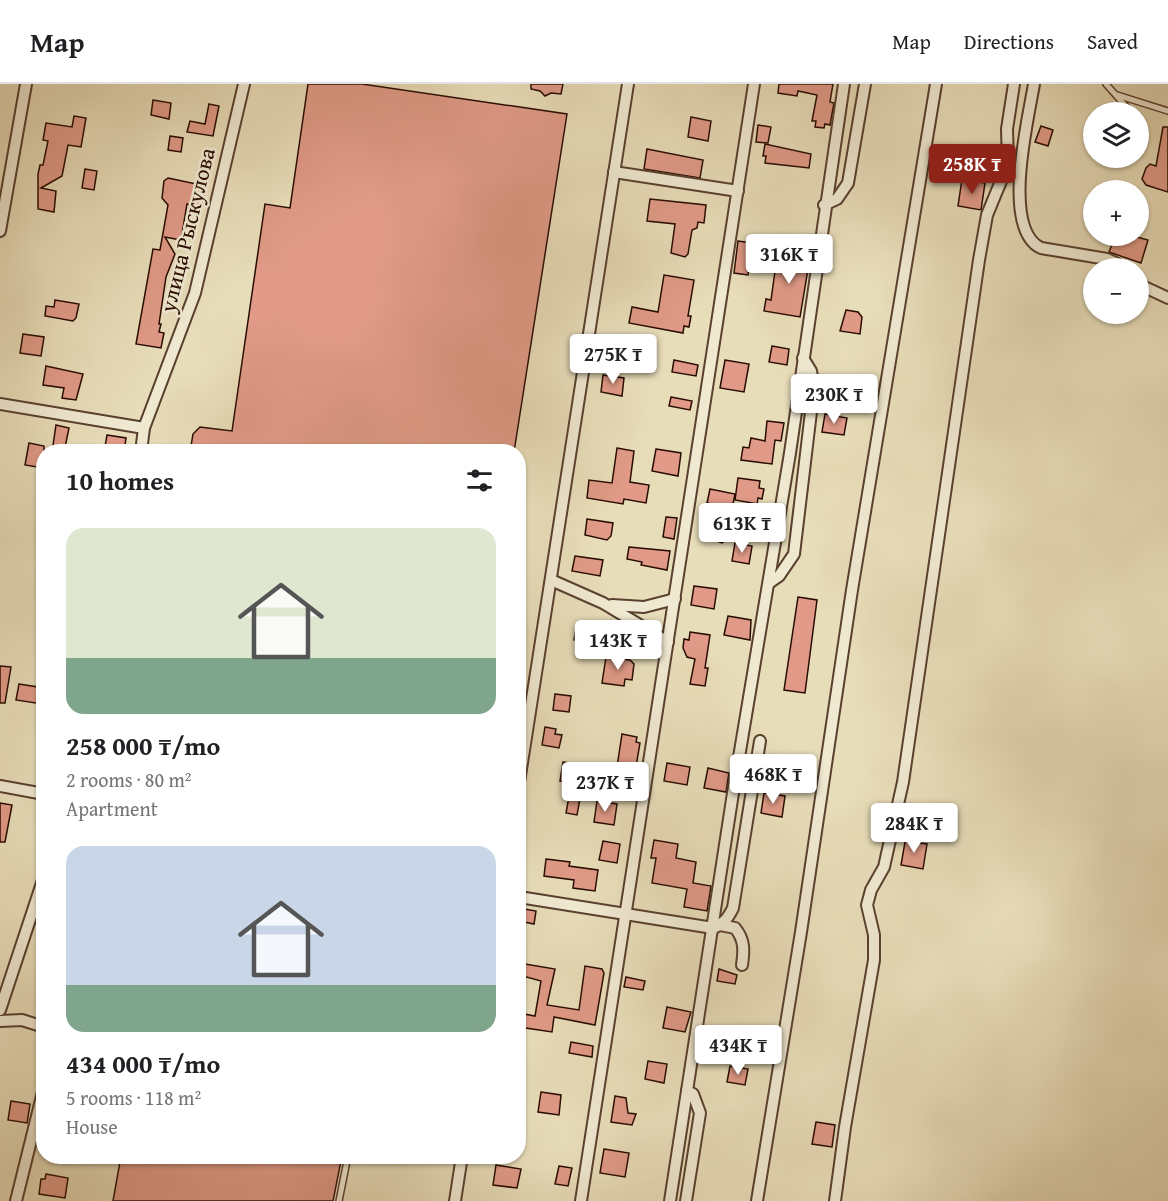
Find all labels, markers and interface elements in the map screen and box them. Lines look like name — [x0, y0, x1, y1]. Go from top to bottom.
text: Map — [30, 21, 84, 62]
text: Map — [892, 26, 931, 57]
text: Directions — [964, 26, 1054, 57]
text: Saved — [1087, 26, 1138, 57]
map controls — [1083, 102, 1149, 324]
button: layers — [1083, 102, 1149, 168]
street label: улица Рыскулова — [151, 144, 223, 317]
pin: 258K ₸ — [923, 144, 1021, 195]
text: 258K ₸ — [943, 149, 1001, 178]
button: + — [1083, 180, 1149, 246]
pin: 316K ₸ — [740, 234, 838, 285]
text: 316K ₸ — [760, 239, 818, 268]
button: − — [1083, 258, 1149, 324]
pin: 275K ₸ — [564, 334, 662, 385]
text: 275K ₸ — [584, 339, 642, 368]
pin: 230K ₸ — [785, 374, 883, 425]
text: 230K ₸ — [805, 379, 863, 408]
text: 10 homes — [66, 461, 174, 500]
icon: filters — [463, 464, 496, 497]
pin: 613K ₸ — [693, 503, 791, 554]
text: 613K ₸ — [713, 508, 771, 537]
icon: home — [227, 567, 335, 675]
pin: 143K ₸ — [569, 620, 667, 671]
text: 143K ₸ — [589, 625, 647, 654]
text: 258 000 ₸/mo — [66, 726, 220, 765]
pin: 468K ₸ — [724, 754, 822, 805]
text: 468K ₸ — [744, 759, 802, 788]
pin: 237K ₸ — [556, 762, 654, 813]
text: 2 rooms · 80 m² — [66, 765, 192, 794]
text: 237K ₸ — [576, 767, 634, 796]
text: Apartment — [66, 794, 158, 823]
pin: 284K ₸ — [865, 803, 963, 854]
text: 284K ₸ — [885, 808, 943, 837]
icon: home — [227, 885, 335, 993]
pin: 434K ₸ — [689, 1025, 787, 1076]
text: 434K ₸ — [709, 1030, 767, 1059]
text: 434 000 ₸/mo — [66, 1044, 220, 1083]
text: 5 rooms · 118 m² — [66, 1083, 201, 1112]
text: House — [66, 1112, 118, 1141]

